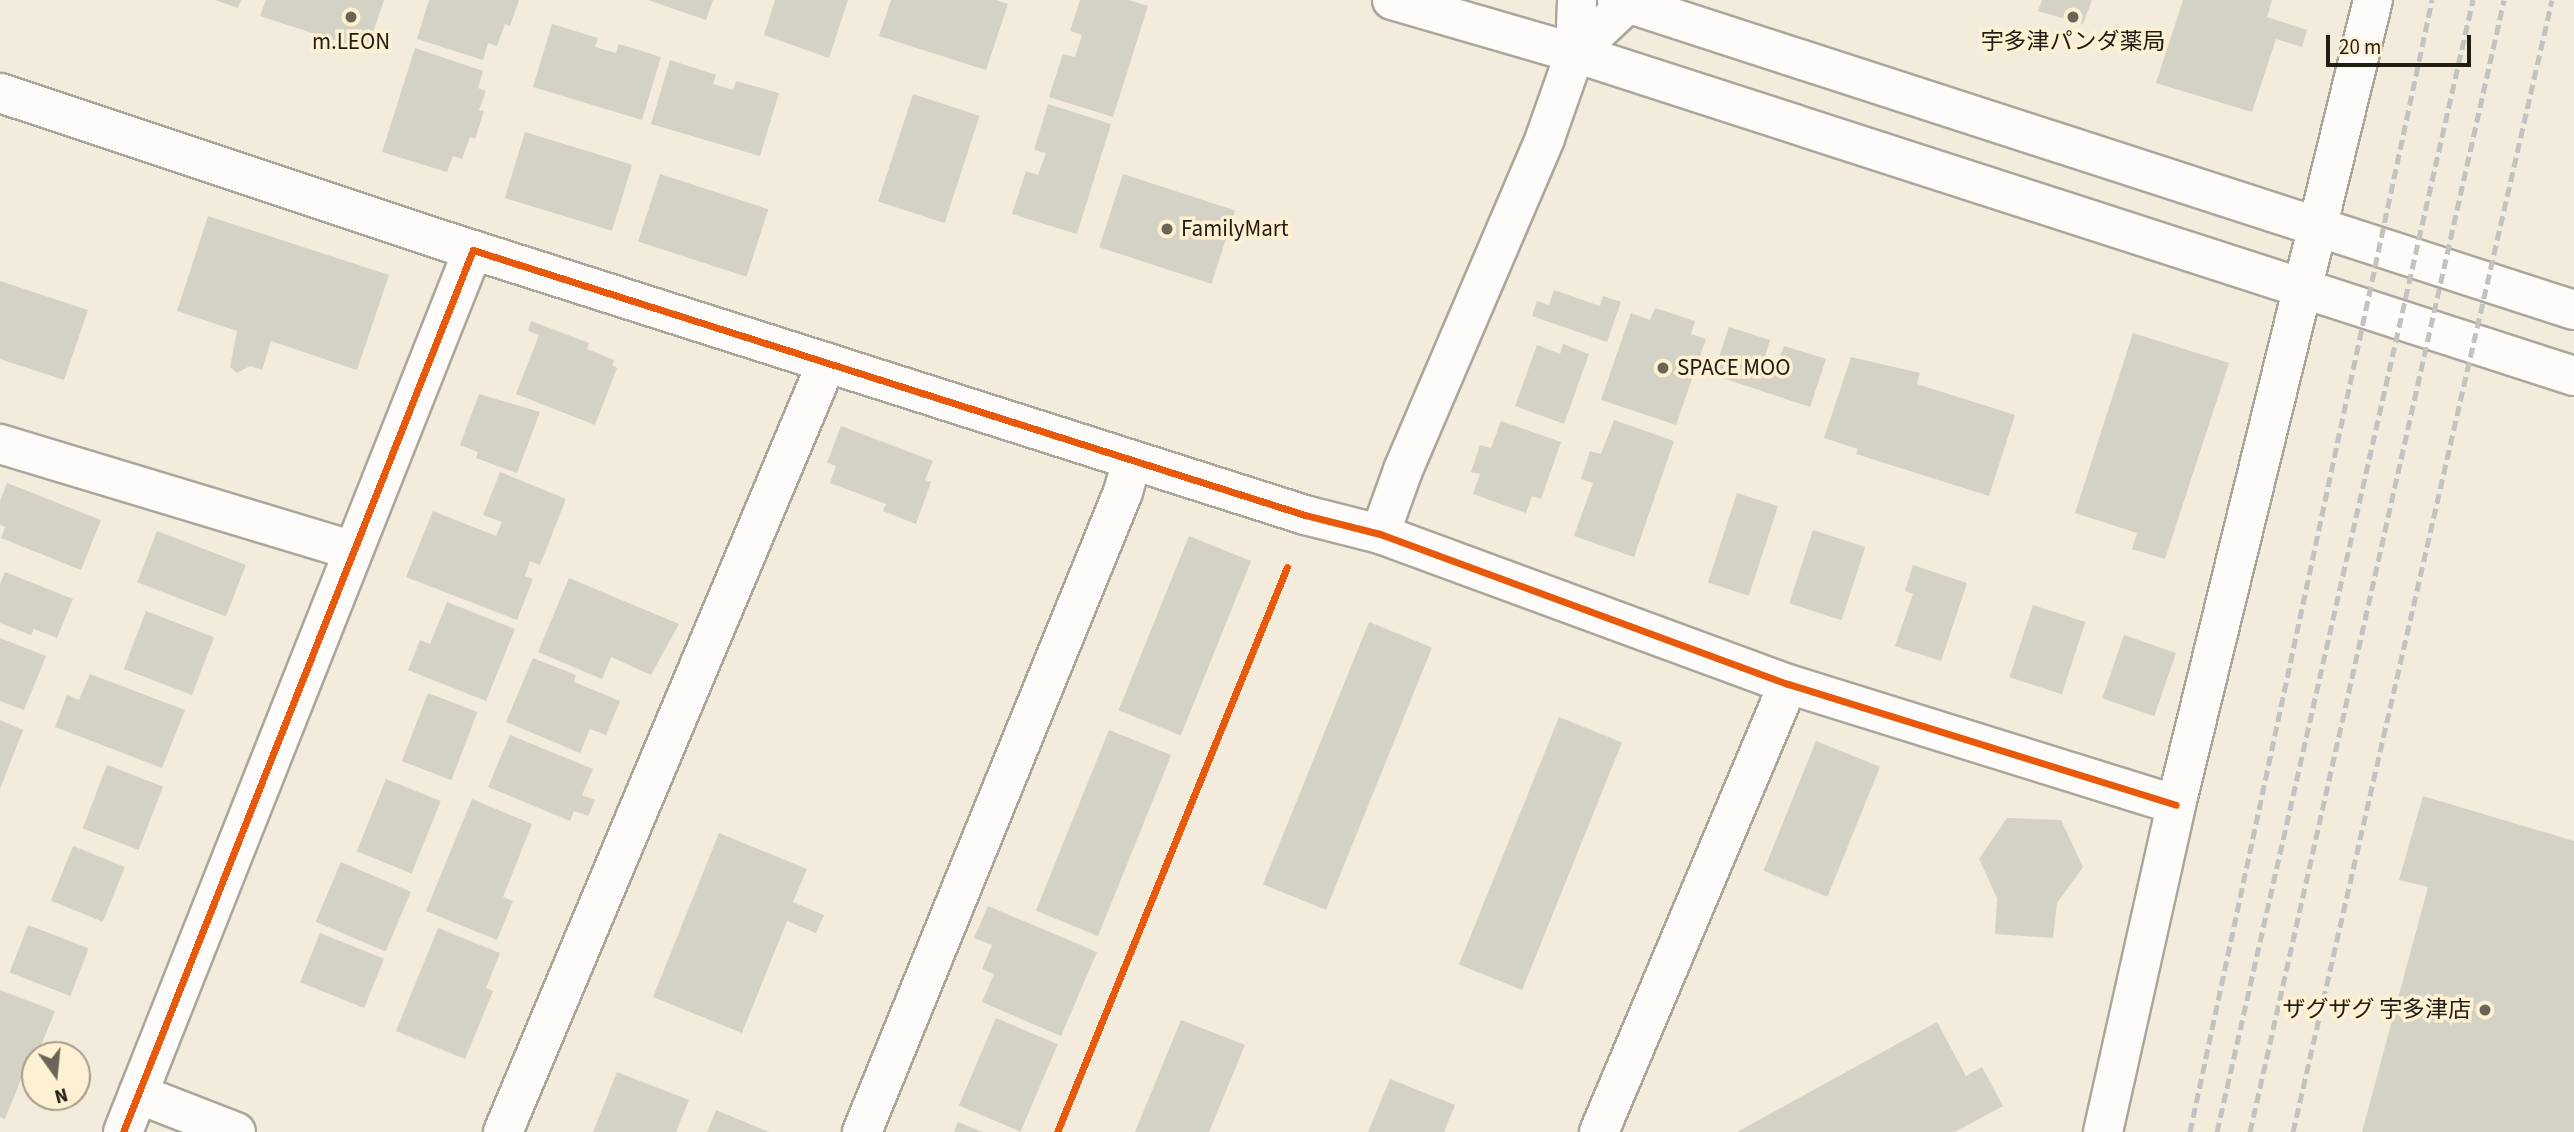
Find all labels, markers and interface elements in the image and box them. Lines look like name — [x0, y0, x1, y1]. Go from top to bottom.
marker: m.LEON — [343, 9, 359, 25]
marker: 宇多津パンダ薬局 — [2065, 9, 2081, 25]
scale bar — [2329, 21, 2474, 65]
place label: m.LEON — [312, 28, 390, 56]
place label: 宇多津パンダ薬局 — [1981, 28, 2165, 56]
text: 20 m — [2339, 32, 2381, 62]
place label: FamilyMart — [1181, 215, 1289, 243]
marker: FamilyMart — [1159, 221, 1175, 237]
place label: SPACE MOO — [1677, 354, 1791, 382]
marker: SPACE MOO — [1655, 360, 1671, 376]
place label: ザグザグ 宇多津店 — [2282, 996, 2471, 1024]
marker: ザグザグ 宇多津店 — [2477, 1002, 2493, 1018]
north arrow — [21, 1041, 91, 1111]
text: N — [51, 1080, 71, 1110]

